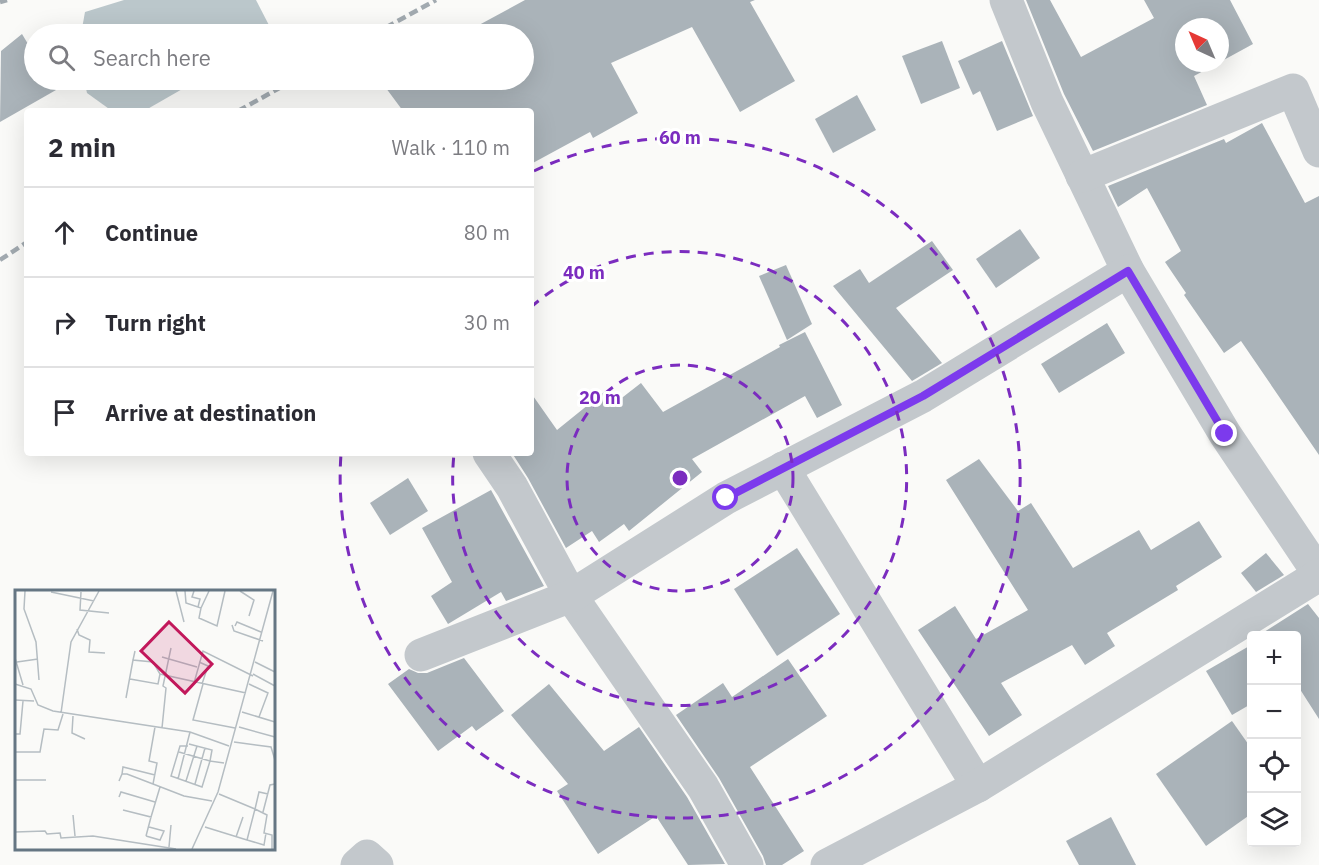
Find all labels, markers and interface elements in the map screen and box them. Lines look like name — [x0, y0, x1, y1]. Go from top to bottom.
north arrow — [1175, 18, 1229, 72]
search box — [24, 24, 534, 90]
icon: search — [45, 41, 78, 74]
text: Search here — [93, 43, 211, 72]
text: 60 m — [659, 126, 701, 149]
text: 2 min — [48, 130, 116, 164]
text: Walk · 110 m — [392, 134, 510, 161]
icon: ahead — [48, 216, 81, 249]
text: Continue — [105, 218, 198, 247]
text: 80 m — [464, 219, 510, 246]
text: 40 m — [563, 261, 605, 284]
icon: right — [48, 306, 81, 339]
text: Turn right — [105, 308, 206, 337]
text: 30 m — [464, 309, 510, 336]
text: 20 m — [579, 386, 621, 409]
icon: arrive — [48, 396, 81, 429]
text: Arrive at destination — [105, 398, 316, 427]
route end — [1211, 420, 1237, 446]
centre of rings — [670, 468, 690, 488]
route start — [712, 484, 738, 510]
inset map — [15, 590, 274, 850]
map controls — [1247, 631, 1301, 847]
button: + — [1247, 631, 1301, 685]
button: − — [1247, 685, 1301, 739]
button: locate — [1247, 739, 1301, 793]
button: layers — [1247, 793, 1301, 847]

